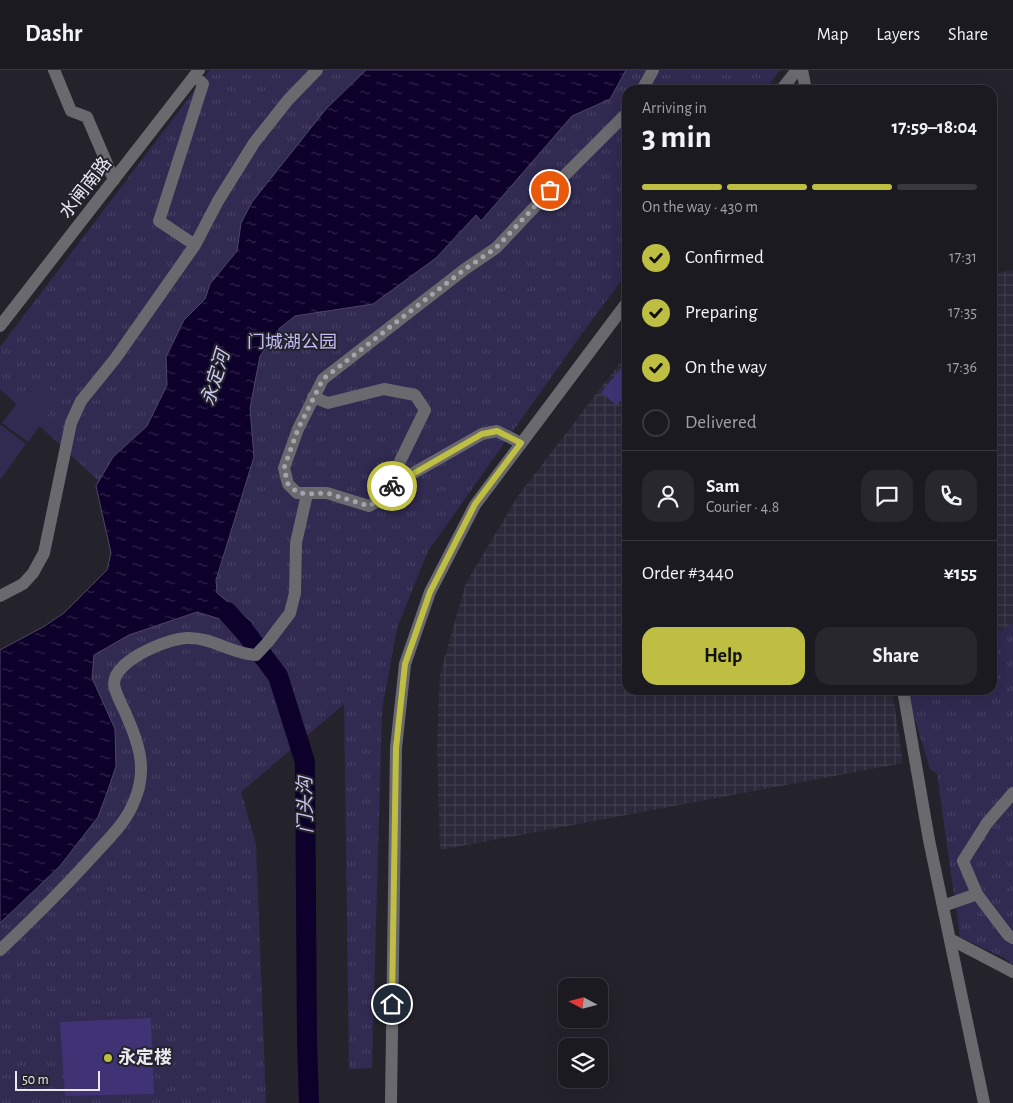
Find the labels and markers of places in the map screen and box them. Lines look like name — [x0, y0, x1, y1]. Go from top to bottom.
pin — [529, 169, 571, 211]
pin — [371, 983, 413, 1025]
place label: 永定楼 — [118, 1047, 172, 1067]
marker: 永定楼 — [102, 1052, 114, 1064]

